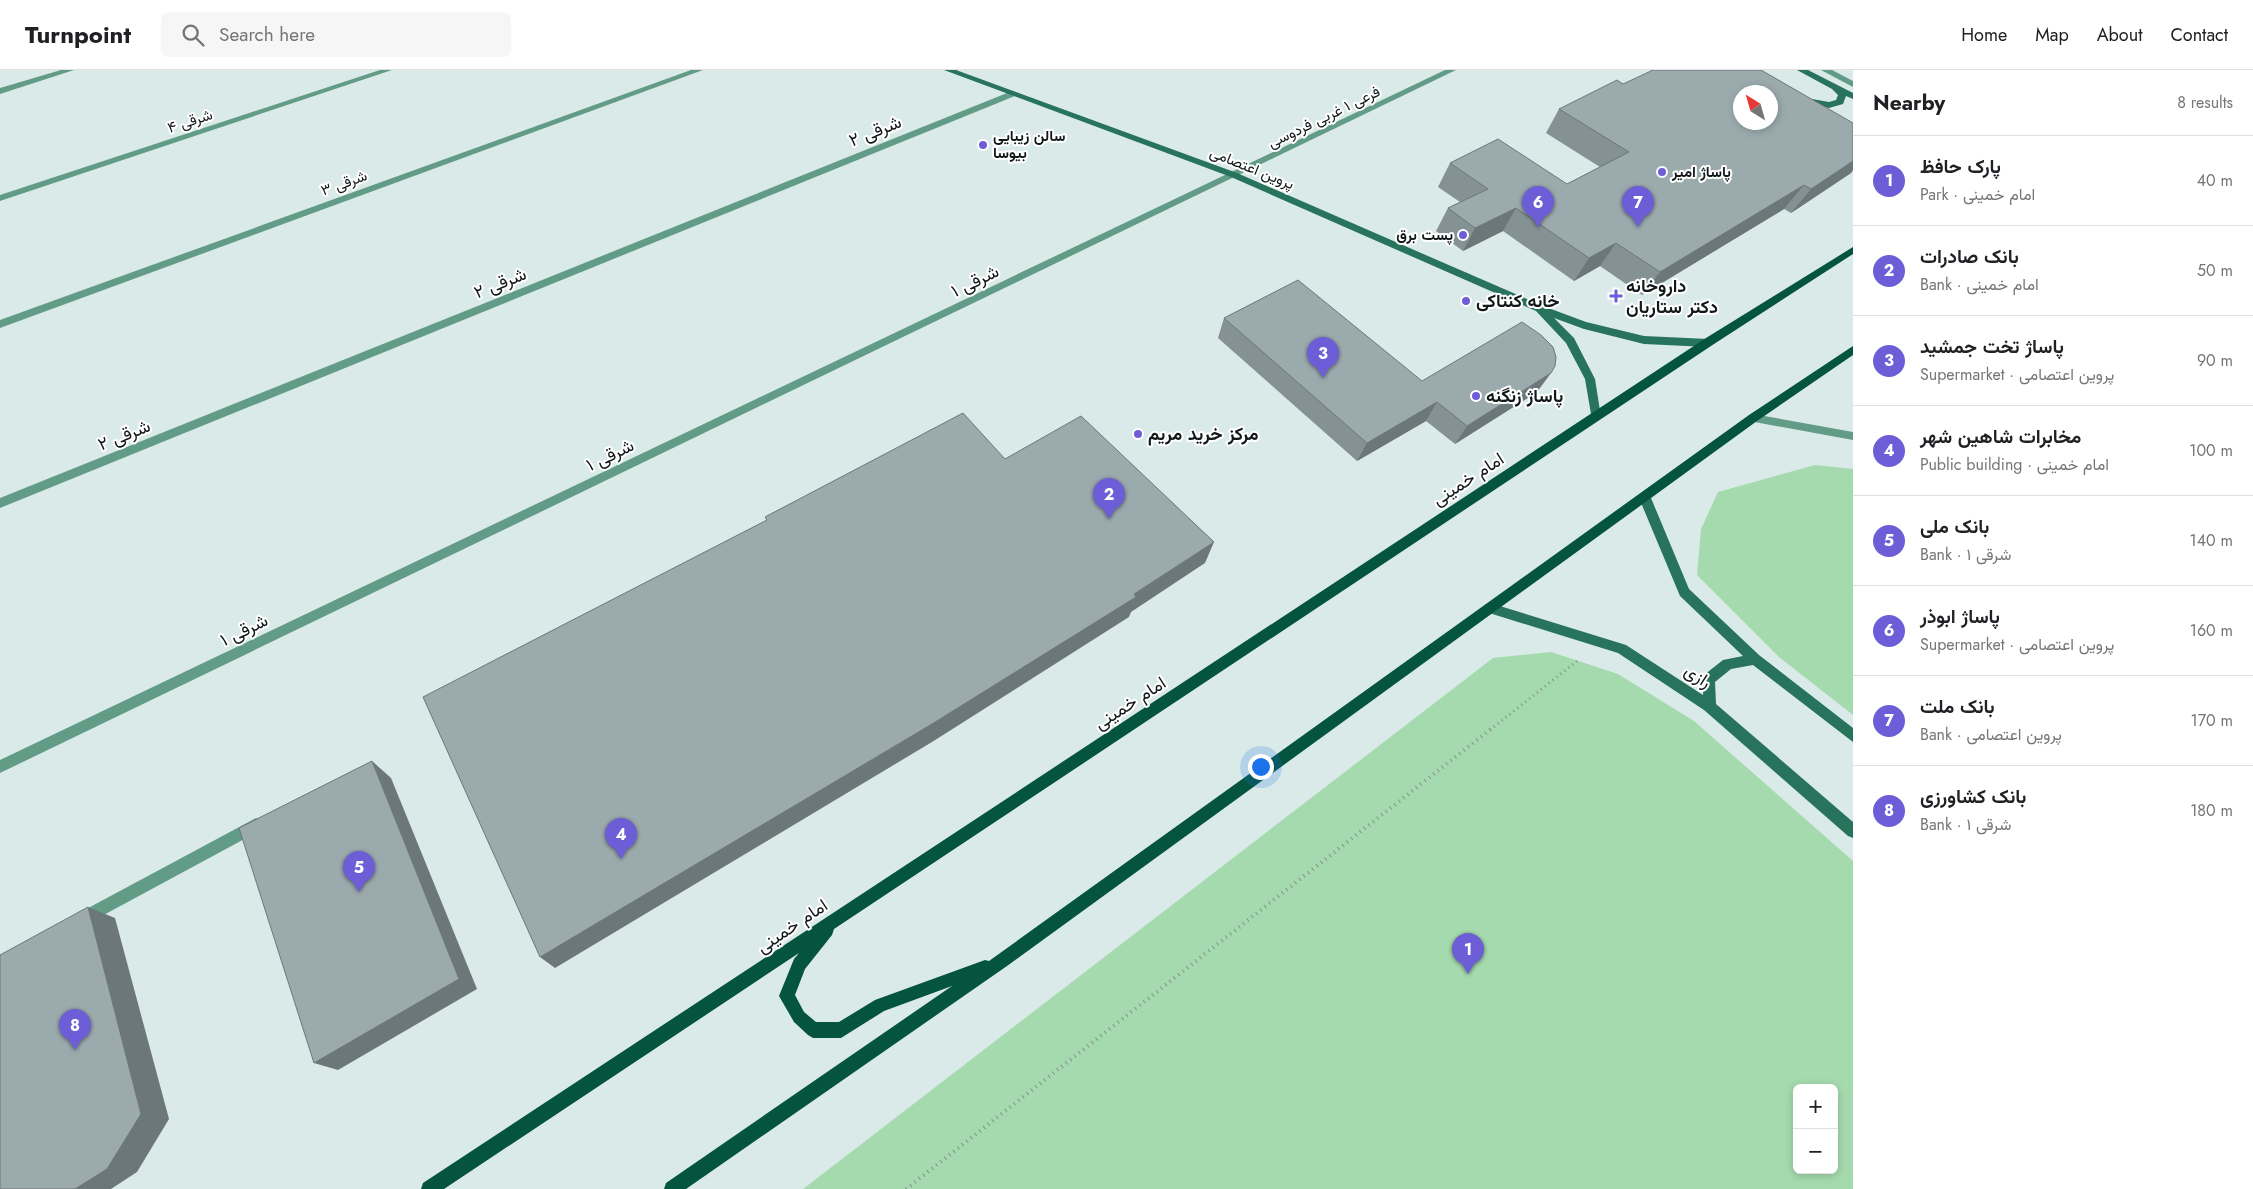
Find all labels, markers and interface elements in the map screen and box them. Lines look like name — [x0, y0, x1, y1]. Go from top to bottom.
search box — [161, 12, 511, 57]
text: Turnpoint — [25, 17, 131, 52]
icon: search — [179, 21, 207, 49]
text: Search here — [219, 21, 315, 48]
text: Home — [1961, 22, 2007, 48]
text: Map — [2035, 22, 2069, 48]
text: About — [2097, 22, 2142, 48]
text: Contact — [2170, 22, 2228, 48]
street label: فرعی ۱ غربی فردوسی — [1264, 80, 1384, 154]
north arrow — [1733, 85, 1778, 130]
text: Nearby — [1873, 88, 1945, 118]
text: 8 results — [2177, 91, 2233, 114]
street label: ۴ شرقی — [165, 103, 216, 139]
street label: ۲ شرقی — [845, 109, 905, 153]
place label: سالن زیبایی بیوسا — [993, 125, 1065, 164]
marker: سالن زیبایی بیوسا — [977, 139, 989, 151]
street label: پروین اعتصامی — [1206, 141, 1298, 195]
text: پارک حافظ — [1920, 153, 2001, 180]
place label: پاساژ امیر — [1671, 161, 1731, 183]
street label: ۳ شرقی — [318, 164, 370, 201]
marker: پاساژ امیر — [1656, 166, 1668, 178]
text: 1 — [1885, 169, 1893, 192]
text: 40 m — [2197, 169, 2233, 192]
text: Park · امام خمینی — [1920, 183, 2035, 206]
pin: 6 — [1522, 186, 1554, 227]
pin: 7 — [1622, 186, 1654, 227]
place label: پست برق — [1396, 224, 1453, 246]
marker: پست برق — [1457, 229, 1469, 241]
text: بانک صادرات — [1920, 243, 2019, 270]
street label: ۱ شرقی — [947, 258, 1003, 304]
text: 2 — [1884, 259, 1894, 282]
text: 50 m — [2197, 259, 2233, 282]
street label: ۲ شرقی — [470, 261, 530, 305]
place label: داروخانه دکتر ستاریان — [1626, 273, 1718, 320]
text: Bank · امام خمینی — [1920, 273, 2039, 296]
place label: خانه کنتاکی — [1476, 288, 1560, 314]
marker: داروخانه دکتر ستاریان — [1610, 290, 1622, 302]
marker: خانه کنتاکی — [1460, 295, 1472, 307]
text: پاساژ تخت جمشید — [1920, 333, 2064, 360]
pin: 3 — [1307, 337, 1339, 378]
text: 3 — [1884, 349, 1894, 372]
text: 90 m — [2197, 349, 2233, 372]
text: Supermarket · پروین اعتصامی — [1920, 363, 2114, 386]
place label: پاساژ زنگنه — [1486, 383, 1564, 409]
marker: پاساژ زنگنه — [1470, 390, 1482, 402]
street label: ۲ شرقی — [94, 413, 154, 457]
place label: مرکز خرید مریم — [1148, 421, 1259, 447]
text: مخابرات شاهین شهر — [1920, 423, 2081, 450]
marker: مرکز خرید مریم — [1132, 428, 1144, 440]
street label: ۱ شرقی — [582, 432, 638, 478]
text: 4 — [1883, 439, 1895, 462]
text: 100 m — [2189, 439, 2233, 462]
street label: امام خمینی — [1427, 446, 1509, 512]
text: Public building · امام خمینی — [1920, 453, 2109, 476]
pin: 2 — [1093, 478, 1125, 519]
text: بانک ملی — [1920, 513, 1989, 540]
text: 5 — [1884, 529, 1894, 552]
text: 140 m — [2190, 529, 2233, 552]
text: Bank · ۱ شرقی — [1920, 543, 2011, 566]
text: پاساژ ابوذر — [1920, 603, 2000, 630]
street label: ۱ شرقی — [216, 607, 272, 653]
text: 6 — [1884, 619, 1894, 642]
text: 160 m — [2190, 619, 2233, 642]
text: Supermarket · پروین اعتصامی — [1920, 633, 2114, 656]
street label: رازی — [1679, 657, 1717, 695]
street label: امام خمینی — [1089, 670, 1171, 736]
text: بانک ملت — [1920, 693, 1995, 720]
text: 7 — [1884, 709, 1894, 732]
text: 170 m — [2191, 709, 2233, 732]
text: Bank · پروین اعتصامی — [1920, 723, 2062, 746]
your location — [1248, 754, 1274, 780]
text: بانک کشاورزی — [1920, 783, 2026, 810]
text: 8 — [1884, 799, 1894, 822]
text: 180 m — [2190, 799, 2233, 822]
text: Bank · ۱ شرقی — [1920, 813, 2011, 836]
pin: 4 — [605, 818, 637, 859]
pin: 5 — [343, 851, 375, 892]
street label: امام خمینی — [751, 893, 833, 959]
pin: 1 — [1452, 933, 1484, 974]
pin: 8 — [59, 1009, 91, 1050]
map controls — [1793, 1084, 1838, 1174]
button: + — [1793, 1084, 1838, 1129]
button: − — [1793, 1129, 1838, 1174]

